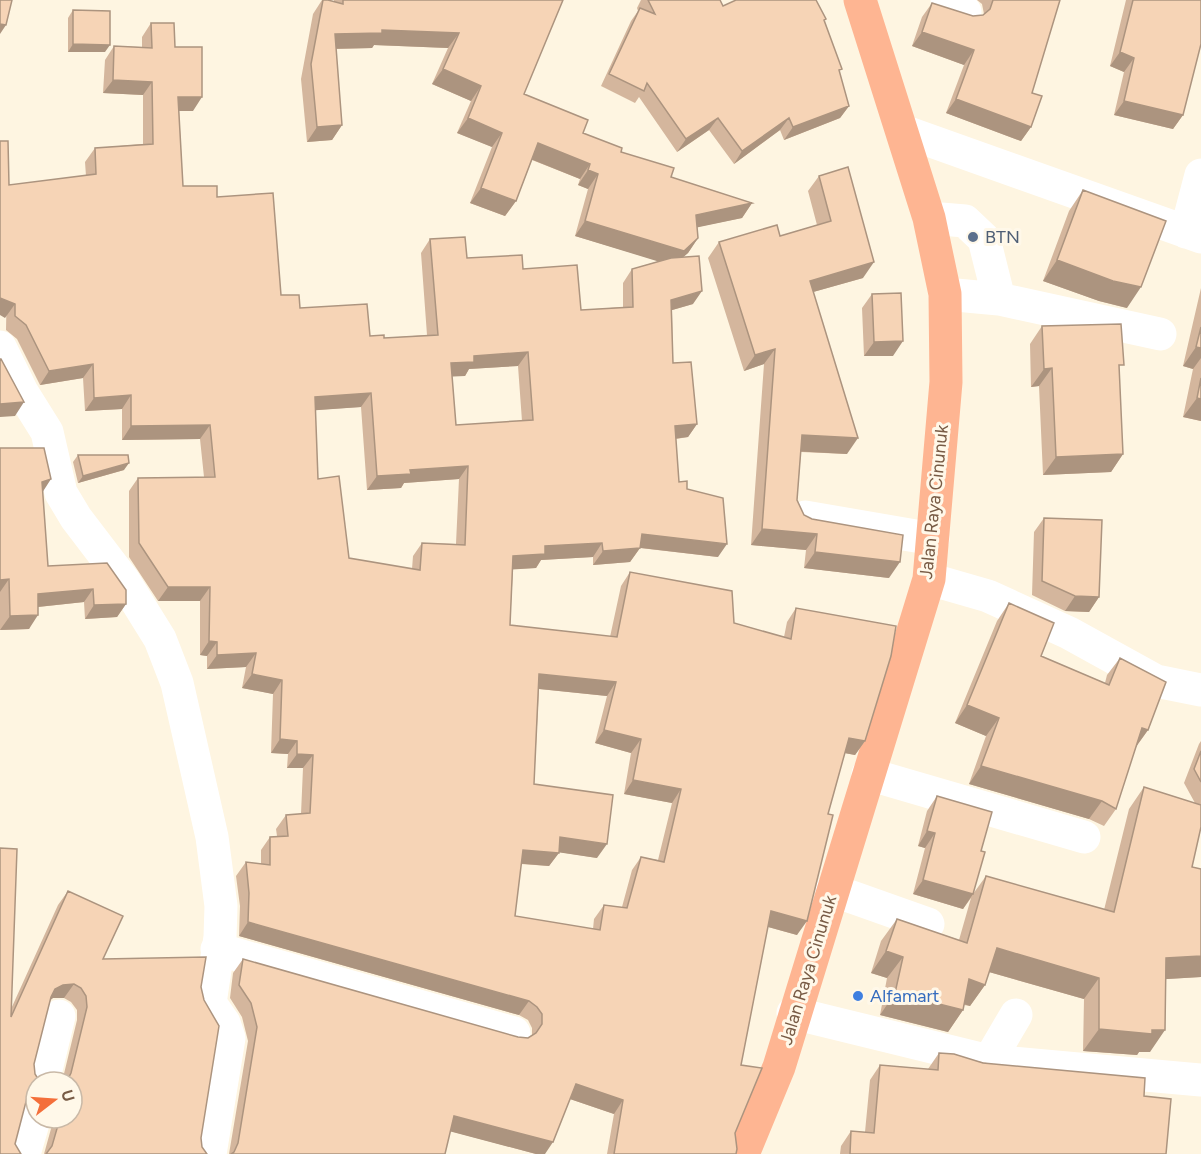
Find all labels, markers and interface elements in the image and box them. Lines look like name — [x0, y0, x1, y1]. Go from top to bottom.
place label: BTN — [985, 226, 1020, 248]
marker: BTN — [966, 230, 980, 244]
street label: Jalan Raya Cinunuk — [915, 423, 953, 580]
street label: Jalan Raya Cinunuk — [775, 892, 841, 1047]
place label: Alfamart — [870, 985, 939, 1007]
marker: Alfamart — [851, 989, 865, 1003]
north arrow — [24, 1070, 84, 1130]
text: U — [57, 1088, 79, 1104]

